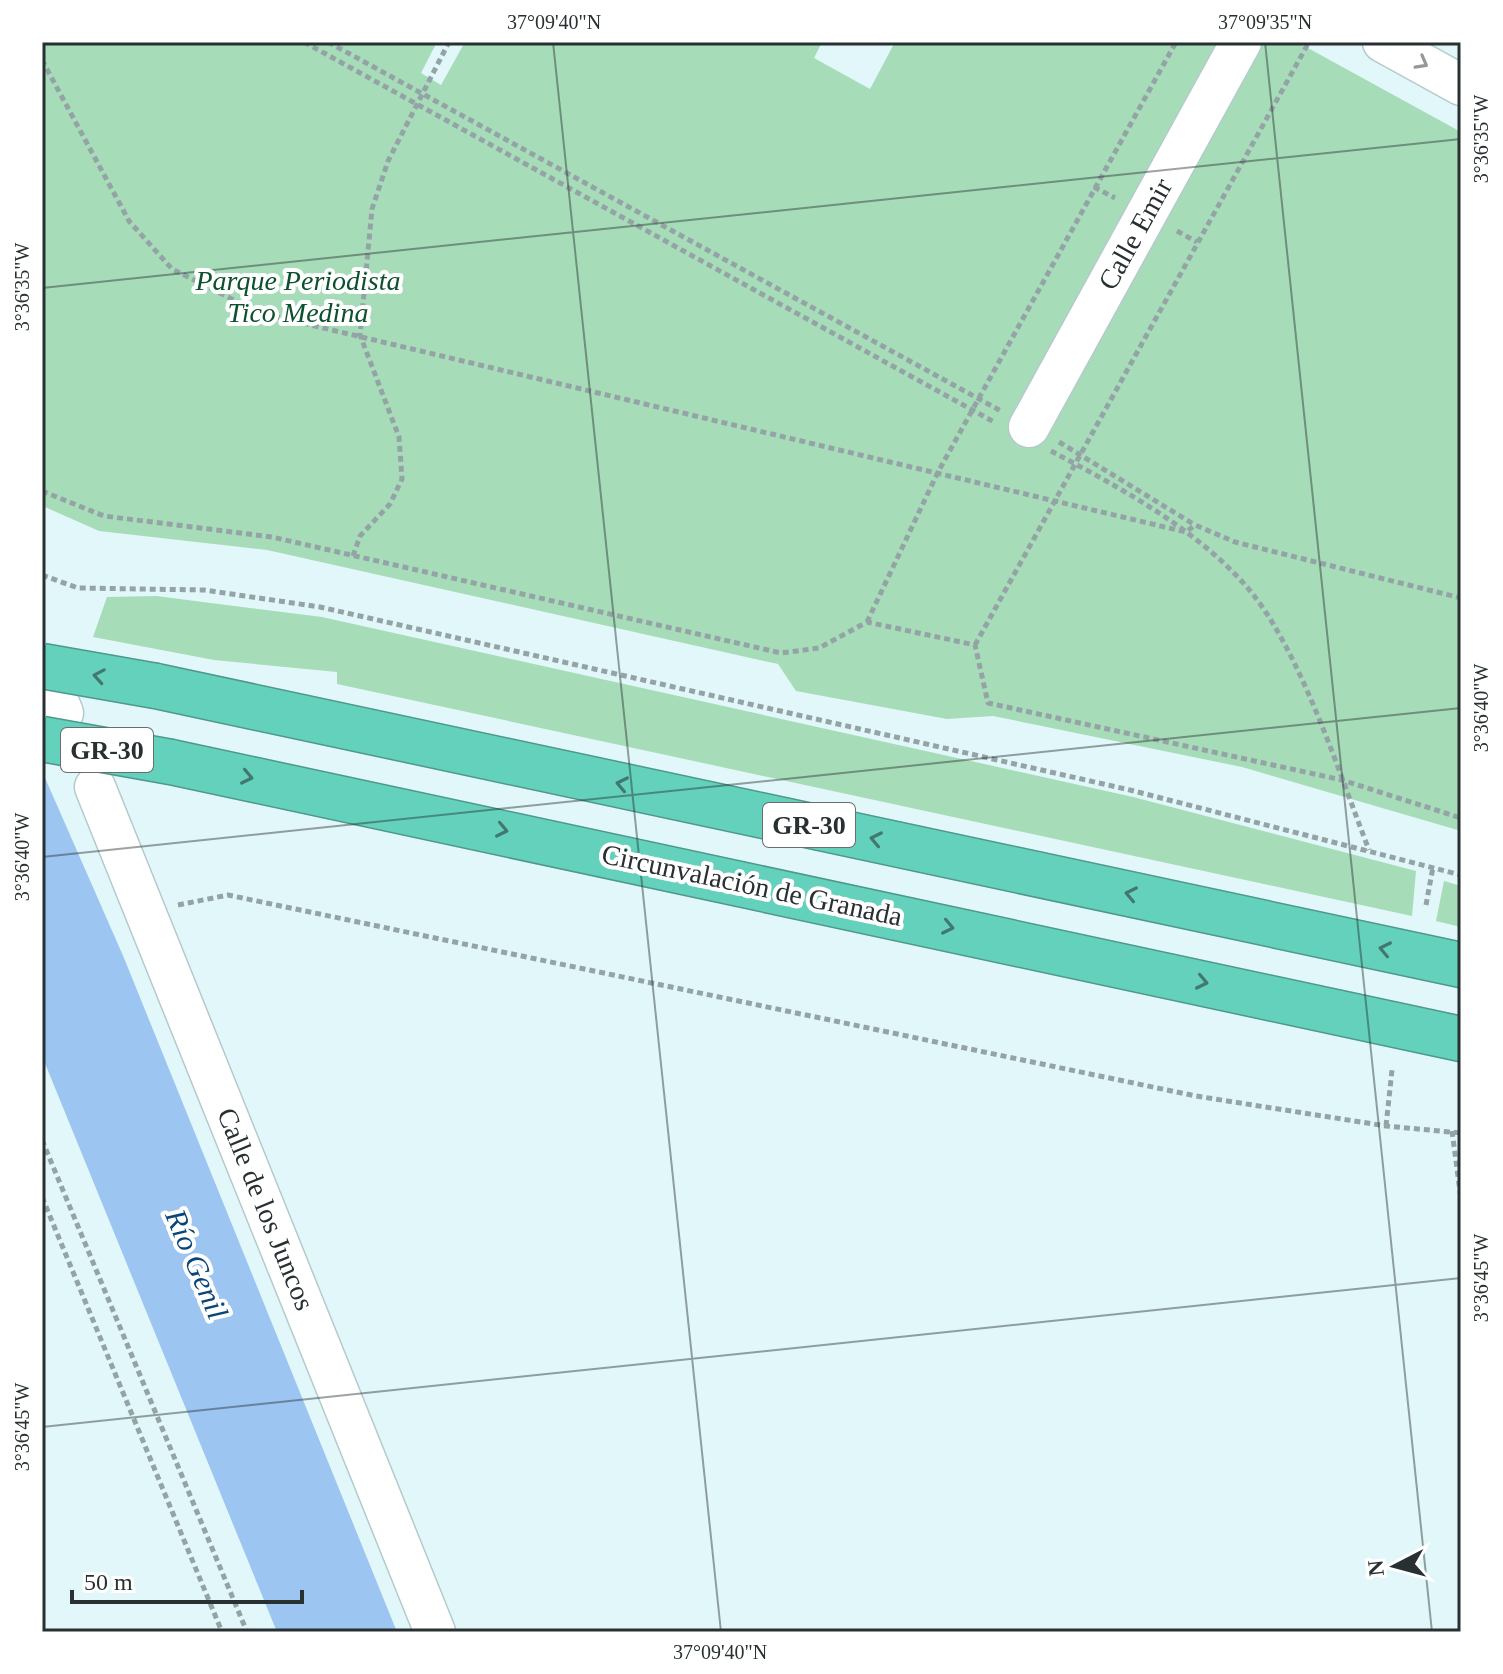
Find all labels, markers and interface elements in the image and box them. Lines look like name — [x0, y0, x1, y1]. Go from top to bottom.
text: 37°09'40"N — [507, 11, 601, 33]
text: 37°09'35"N — [1218, 11, 1312, 33]
one-way arrow — [1414, 54, 1428, 69]
text: 3°36'35"W — [1470, 95, 1492, 183]
street label: Calle Emir — [1092, 173, 1178, 295]
text: 3°36'35"W — [11, 243, 33, 331]
park label: Parque Periodista Tico Medina — [194, 265, 401, 328]
text: 3°36'40"W — [1470, 664, 1492, 752]
one-way arrow — [92, 669, 106, 686]
road number: GR-30 — [61, 728, 153, 772]
one-way arrow — [241, 768, 254, 785]
one-way arrow — [616, 776, 630, 793]
road number: GR-30 — [763, 803, 855, 847]
text: 3°36'40"W — [11, 813, 33, 901]
one-way arrow — [495, 821, 508, 838]
one-way arrow — [870, 831, 884, 848]
street label: Circunvalación de Granada — [599, 838, 906, 932]
one-way arrow — [1124, 886, 1138, 903]
one-way arrow — [940, 918, 954, 935]
one-way arrow — [1378, 941, 1392, 958]
one-way arrow — [1194, 973, 1208, 990]
street label: Calle de los Juncos — [211, 1103, 321, 1315]
water label: Río Genil — [159, 1203, 235, 1324]
text: 3°36'45"W — [1470, 1234, 1492, 1322]
text: 3°36'45"W — [11, 1383, 33, 1471]
north arrow — [1355, 1526, 1435, 1606]
scale bar — [72, 1554, 302, 1604]
text: N — [1362, 1559, 1389, 1577]
text: 50 m — [84, 1569, 133, 1595]
text: 37°09'40"N — [673, 1641, 767, 1663]

